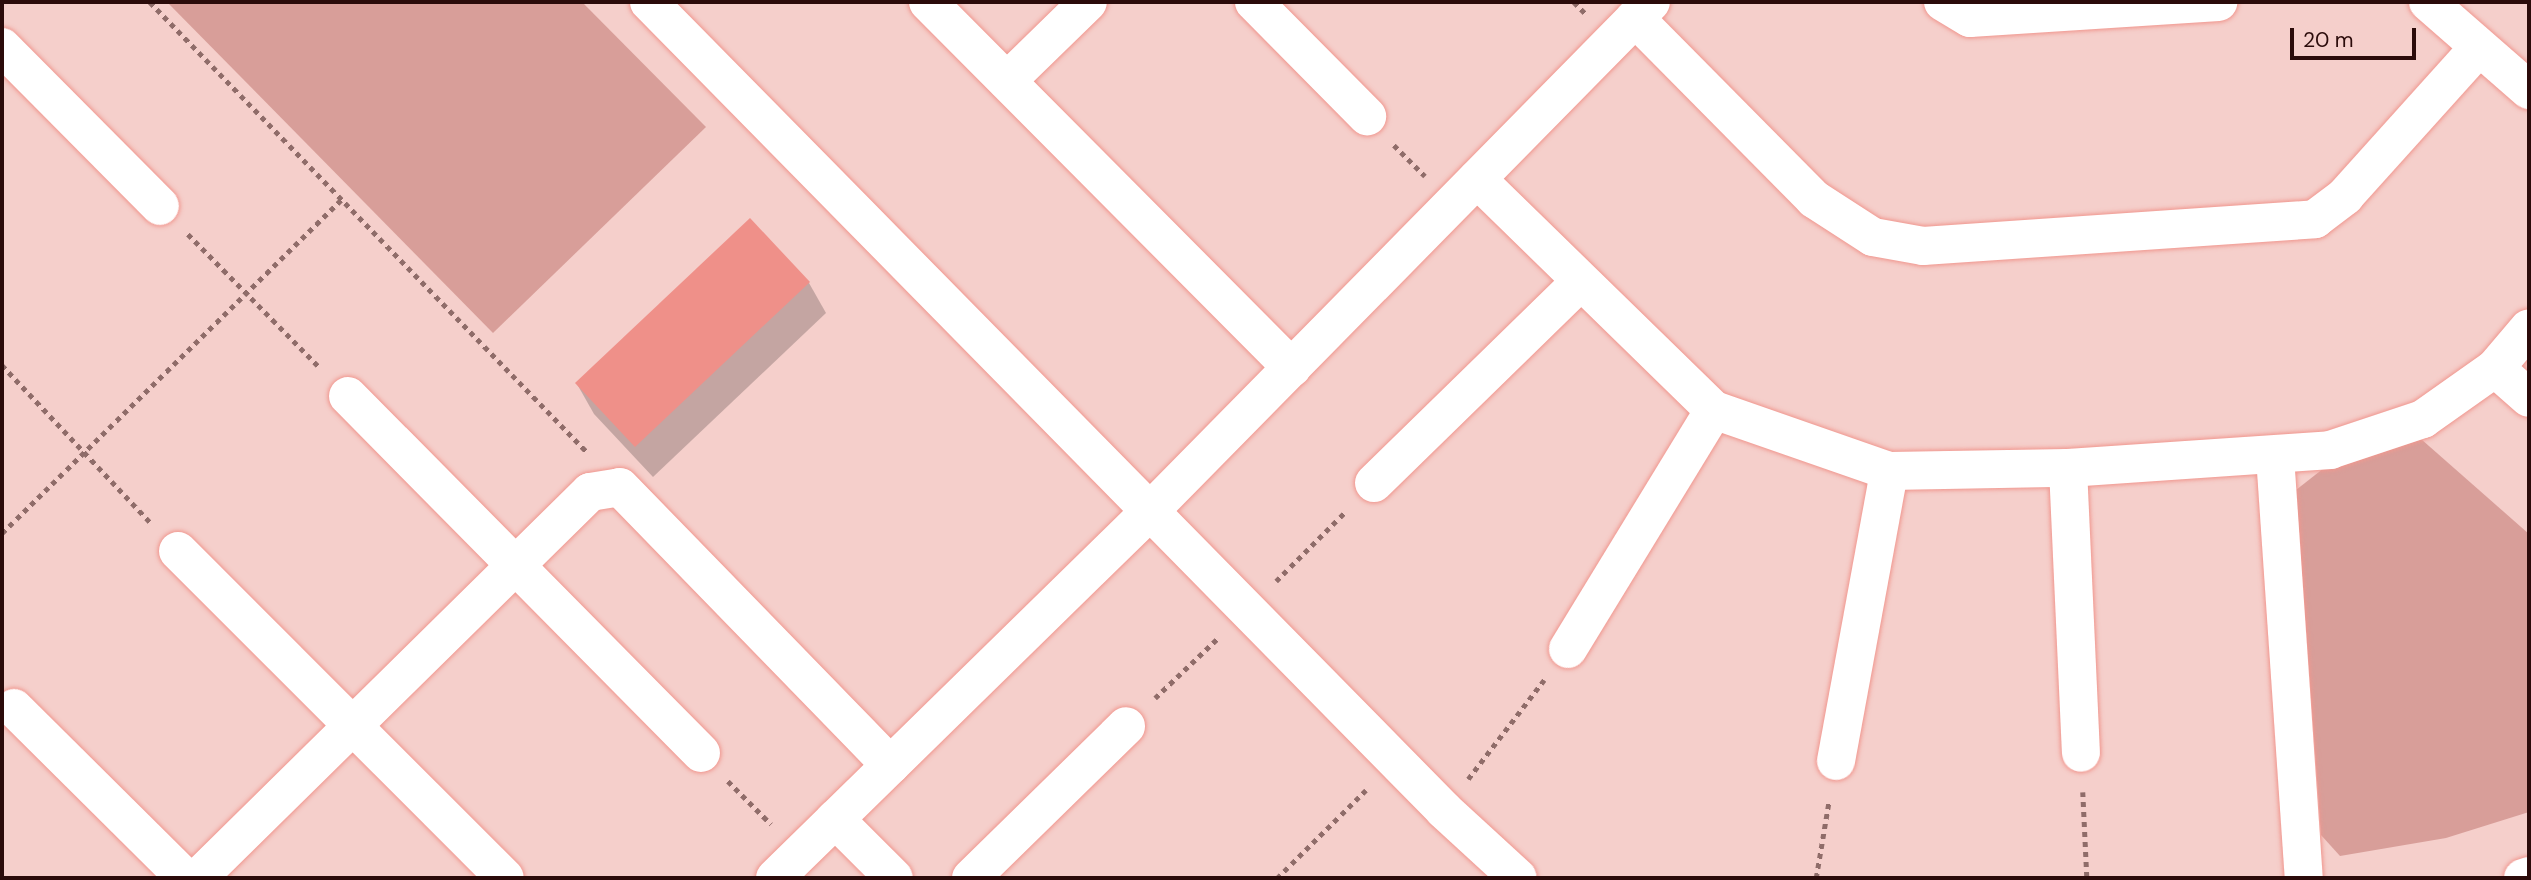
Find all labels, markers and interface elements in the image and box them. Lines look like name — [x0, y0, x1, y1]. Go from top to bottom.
scale bar — [2293, 14, 2419, 58]
text: 20 m — [2303, 26, 2354, 54]

